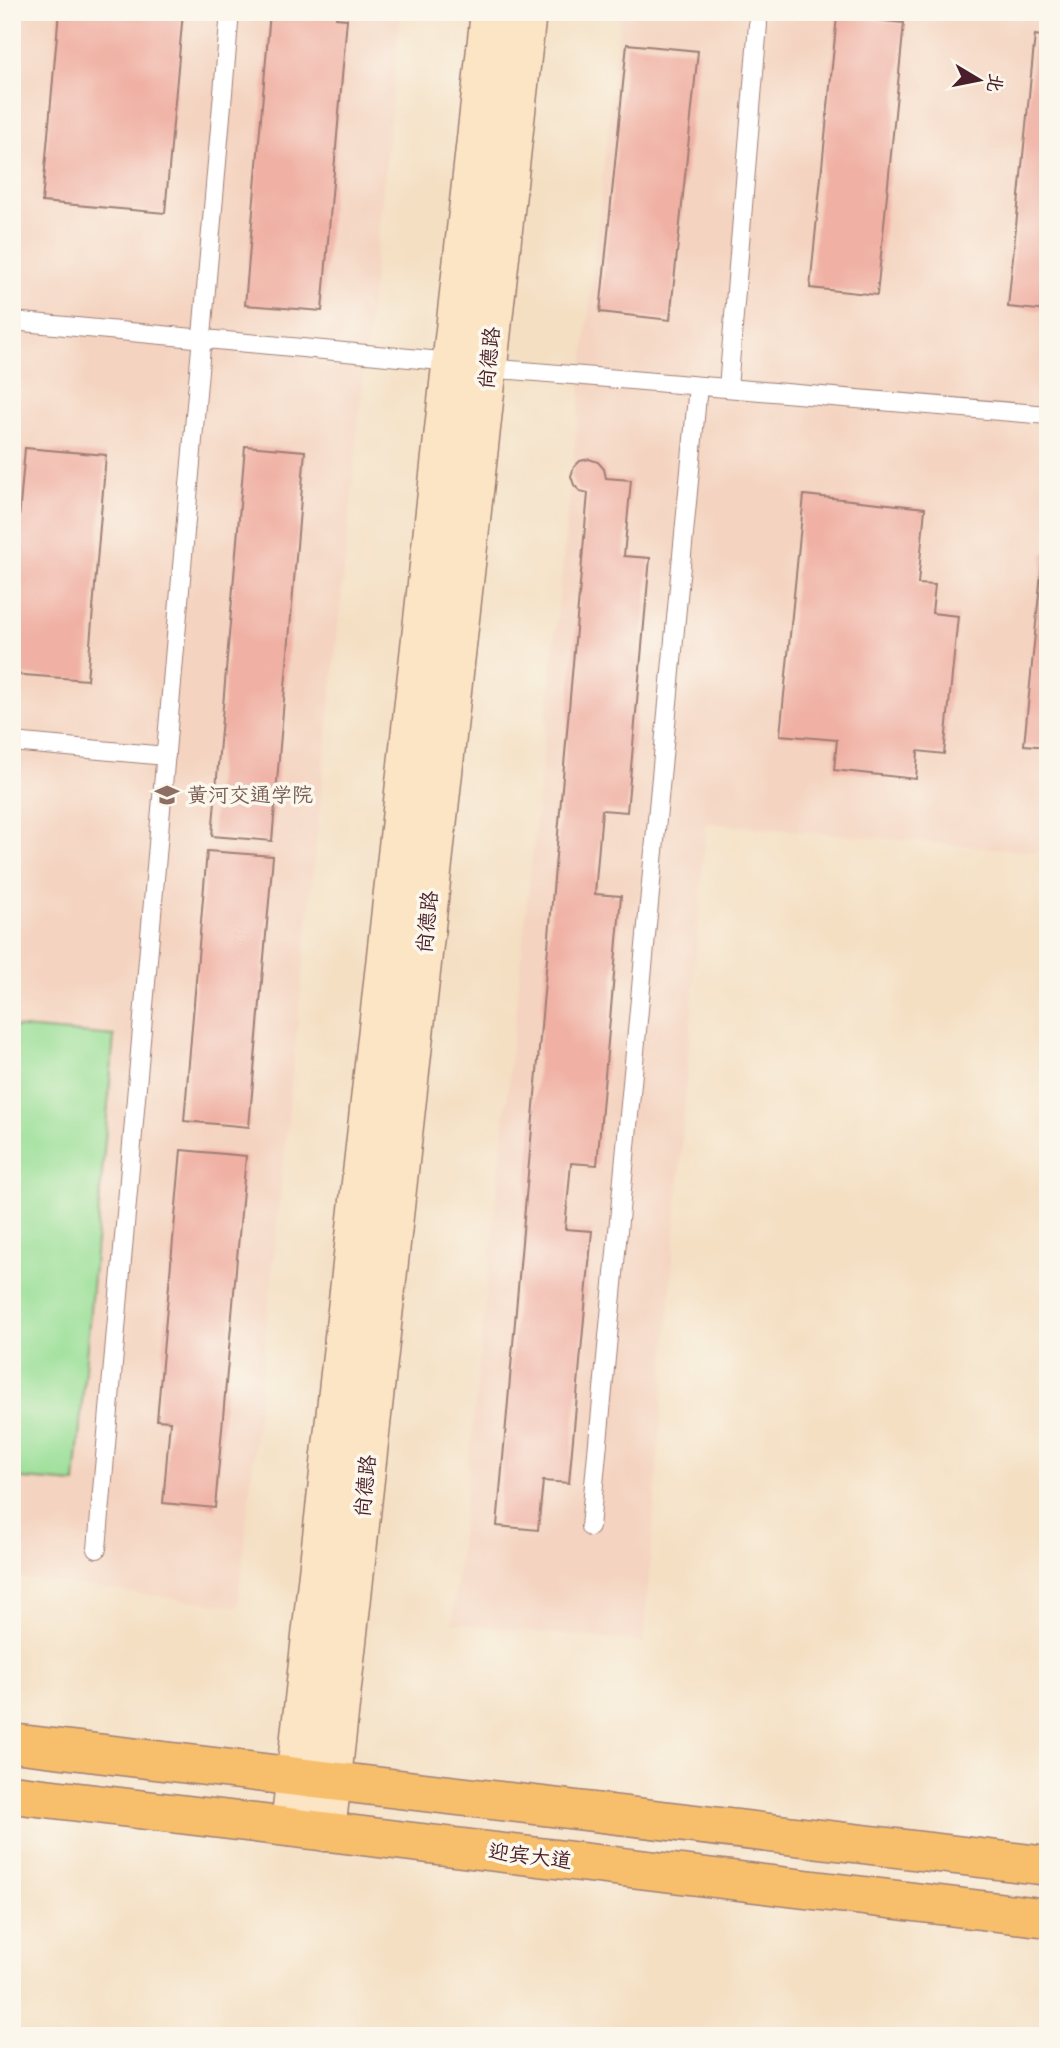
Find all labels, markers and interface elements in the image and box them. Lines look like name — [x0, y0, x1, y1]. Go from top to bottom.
north arrow — [944, 46, 1014, 116]
text: 北 — [979, 71, 1009, 94]
street label: 尚德路 — [472, 325, 507, 391]
school or university icon: 黄河交通学院 — [153, 781, 181, 809]
place label: 黄河交通学院 — [187, 781, 313, 810]
street label: 尚德路 — [410, 889, 445, 955]
street label: 尚德路 — [348, 1453, 383, 1519]
street label: 迎宾大道 — [486, 1837, 573, 1876]

